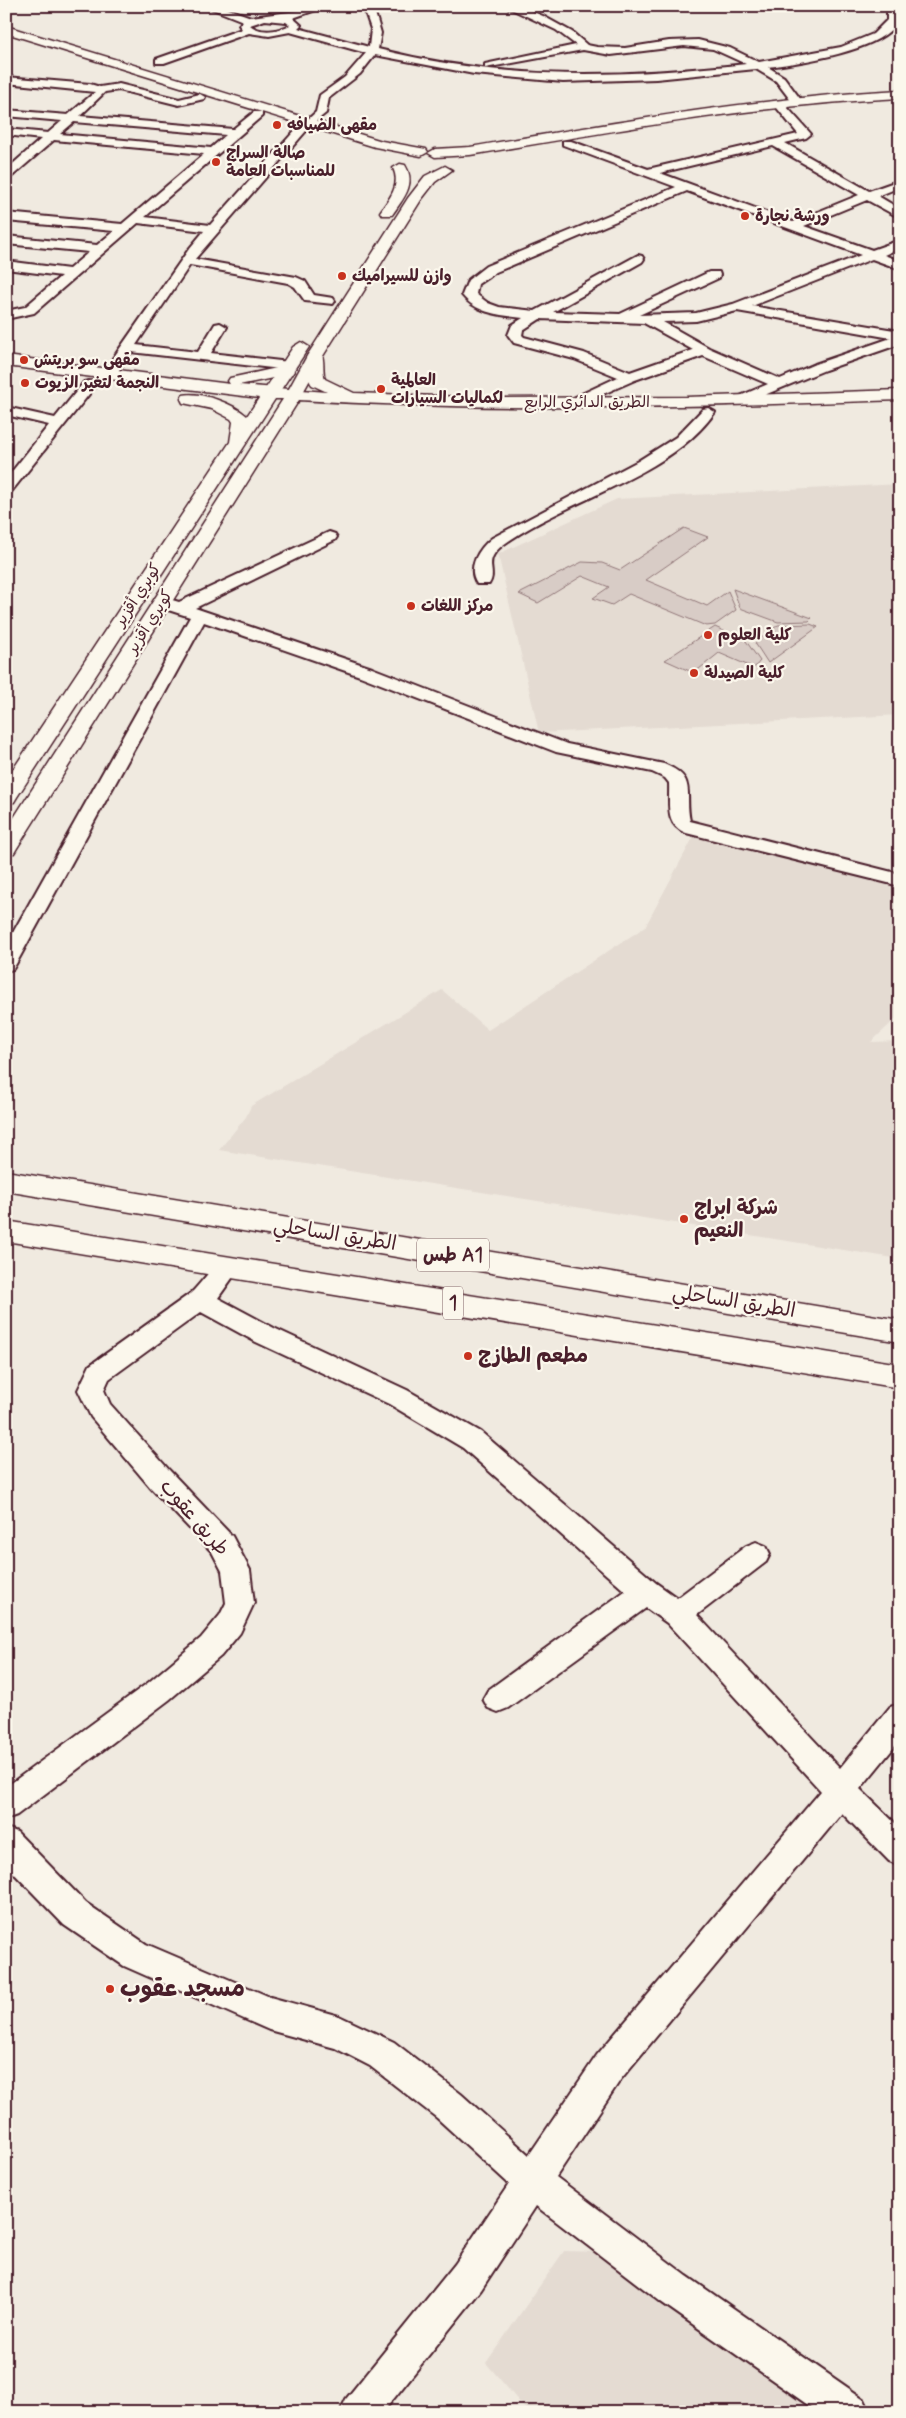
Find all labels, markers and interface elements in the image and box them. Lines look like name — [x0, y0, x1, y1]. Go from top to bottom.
place label: مقهى الضيافه — [287, 115, 377, 136]
marker: مقهى الضيافه — [271, 119, 283, 131]
place label: صالة السراج للمناسبات العامة — [226, 143, 335, 182]
marker: صالة السراج للمناسبات العامة — [210, 156, 222, 168]
place label: ورشة نجارة — [755, 206, 830, 227]
marker: ورشة نجارة — [739, 210, 751, 222]
place label: وازن للسيراميك — [352, 266, 452, 287]
marker: وازن للسيراميك — [336, 270, 348, 282]
place label: مقهى سو بريتش — [34, 350, 140, 371]
marker: مقهى سو بريتش — [18, 354, 30, 366]
place label: العالمية لكماليات السيارات — [391, 370, 503, 409]
place label: النجمة لتغير الزيوت — [35, 373, 159, 394]
marker: النجمة لتغير الزيوت — [19, 377, 31, 389]
marker: العالمية لكماليات السيارات — [375, 383, 387, 395]
street label: الطريق الدائري الرابع — [524, 392, 650, 413]
street label: كوبري أقزير — [109, 559, 166, 632]
street label: كويري أقزير — [121, 586, 178, 660]
place label: مركز اللغات — [421, 596, 493, 617]
marker: مركز اللغات — [405, 600, 417, 612]
place label: كلية العلوم — [718, 625, 792, 647]
marker: كلية العلوم — [702, 629, 714, 641]
place label: كلية الصيدلة — [704, 663, 785, 684]
marker: كلية الصيدلة — [688, 667, 700, 679]
place label: شركة ابراج النعيم — [694, 1195, 778, 1245]
street label: الطريق الساحلي — [271, 1212, 398, 1261]
marker: شركة ابراج النعيم — [678, 1213, 690, 1225]
road number: طس A1 — [417, 1238, 489, 1272]
street label: الطريق الساحلي — [670, 1279, 797, 1328]
road number: 1 — [443, 1286, 463, 1320]
place label: مطعم الطازج — [478, 1343, 588, 1370]
marker: مطعم الطازج — [462, 1350, 474, 1362]
street label: طريق عقوب — [153, 1474, 235, 1562]
place label: مسجد عقوب — [120, 1974, 245, 2005]
marker: مسجد عقوب — [104, 1983, 116, 1995]

